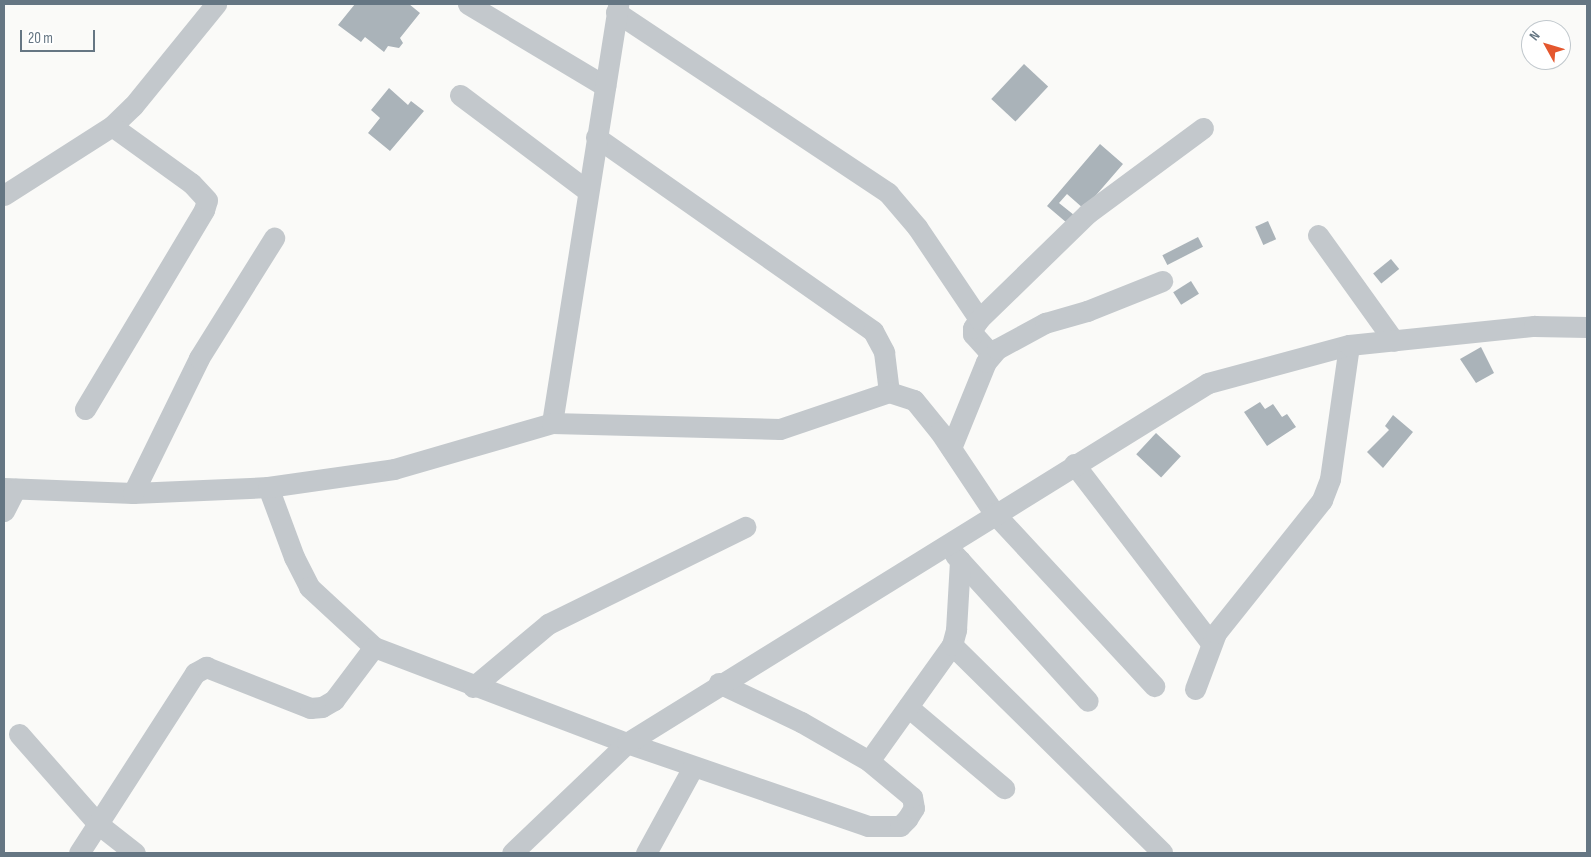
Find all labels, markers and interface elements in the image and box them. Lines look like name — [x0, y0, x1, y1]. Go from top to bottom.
scale bar — [22, 20, 98, 52]
north arrow — [1521, 20, 1571, 70]
text: N — [1526, 28, 1544, 44]
text: 20 m — [28, 29, 53, 48]

